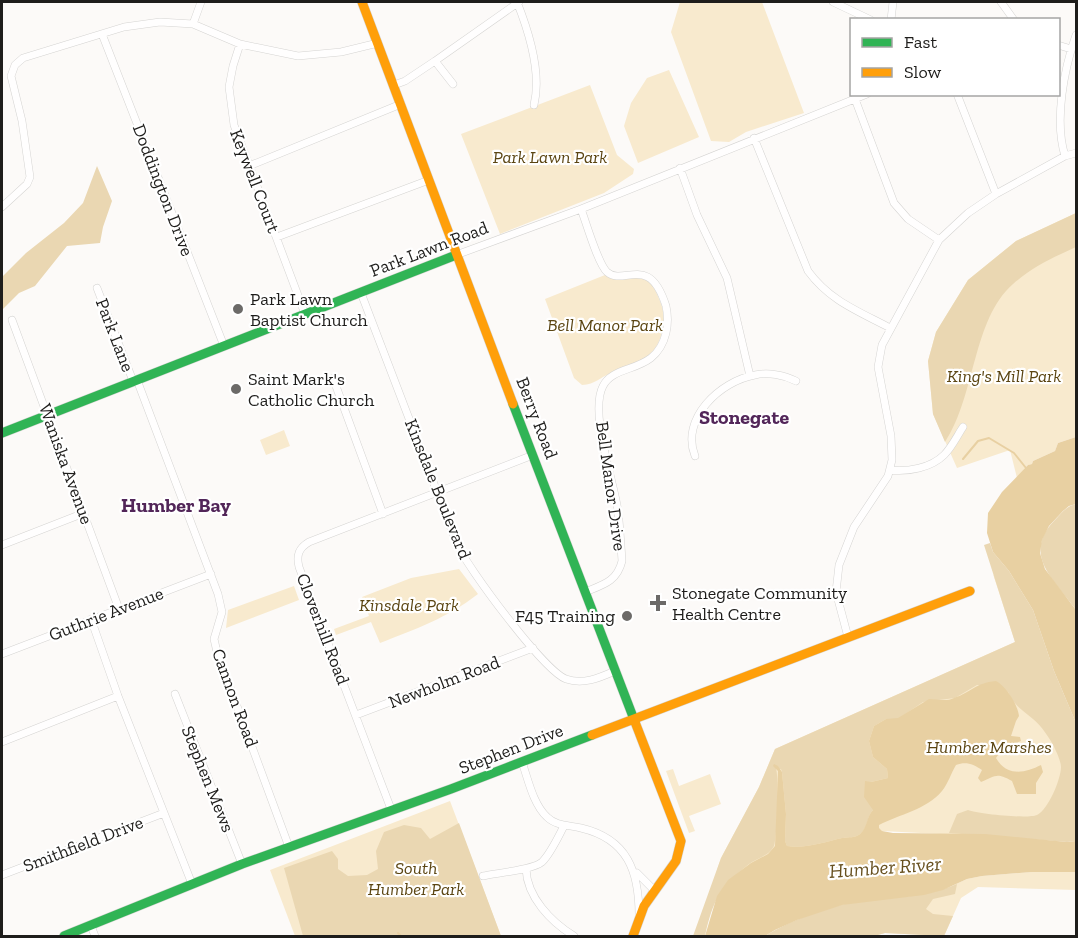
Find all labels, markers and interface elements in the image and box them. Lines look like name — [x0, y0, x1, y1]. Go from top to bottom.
legend — [850, 18, 1060, 96]
text: Fast — [904, 31, 937, 53]
text: Slow — [904, 61, 941, 83]
street label: Doddington Drive — [128, 121, 198, 259]
street label: Keywell Court — [225, 126, 285, 236]
park label: Park Lawn Park — [493, 146, 607, 168]
street label: Park Lawn Road — [367, 216, 491, 282]
place label: Park Lawn Baptist Church — [250, 288, 368, 331]
street label: Park Lane — [91, 295, 139, 375]
marker: Park Lawn Baptist Church — [231, 302, 245, 316]
park label: Bell Manor Park — [547, 314, 663, 336]
park label: King's Mill Park — [947, 365, 1061, 387]
place label: Saint Mark's Catholic Church — [248, 368, 374, 411]
street label: Berry Road — [511, 374, 563, 462]
marker: Saint Mark's Catholic Church — [229, 382, 243, 396]
street label: Waniska Avenue — [34, 401, 98, 527]
district label: Stonegate — [699, 405, 789, 429]
street label: Kinsdale Boulevard — [400, 416, 476, 562]
street label: Bell Manor Drive — [591, 420, 631, 552]
district label: Humber Bay — [121, 493, 231, 517]
street label: Cloverhill Road — [292, 570, 354, 688]
street label: Guthrie Avenue — [46, 582, 166, 646]
place label: Stonegate Community Health Centre — [672, 582, 848, 625]
park label: Kinsdale Park — [359, 594, 459, 616]
marker: Stonegate Community Health Centre — [649, 594, 667, 612]
place label: F45 Training — [515, 605, 615, 627]
marker: F45 Training — [620, 609, 634, 623]
street label: Cannon Road — [207, 646, 263, 750]
street label: Newholm Road — [385, 651, 503, 713]
street label: Stephen Drive — [456, 719, 566, 779]
street label: Stephen Mews — [177, 723, 239, 836]
park label: Humber Marshes — [926, 736, 1052, 758]
street label: Smithfield Drive — [20, 811, 146, 877]
water label: Humber River — [828, 851, 942, 883]
park label: South Humber Park — [368, 857, 464, 900]

